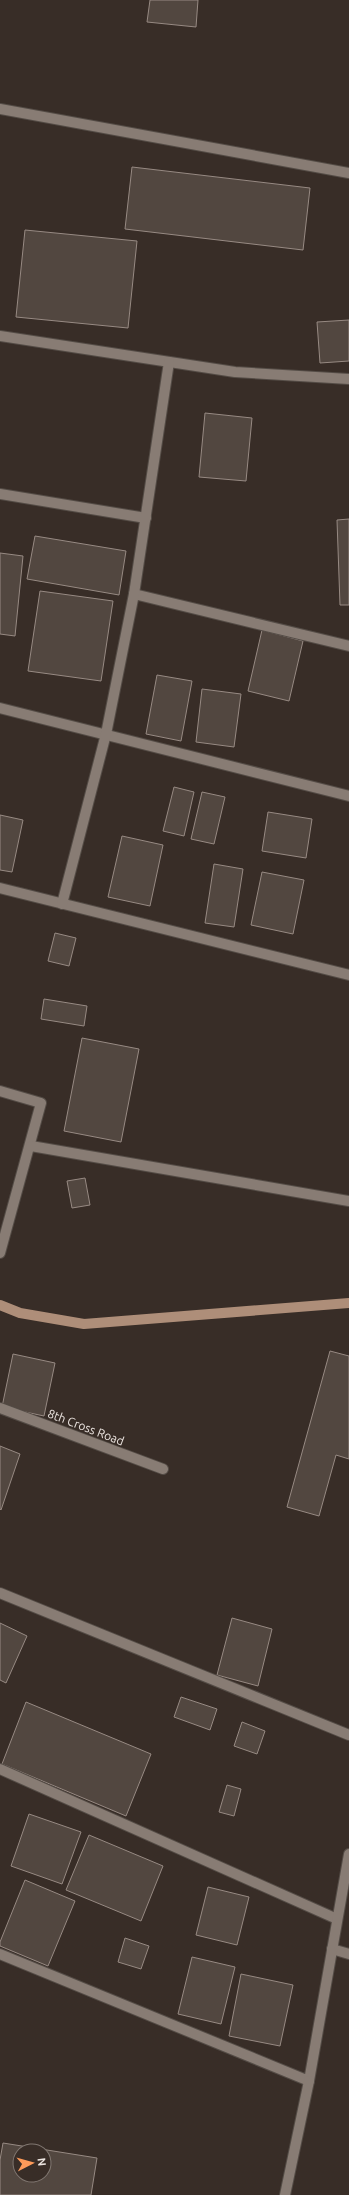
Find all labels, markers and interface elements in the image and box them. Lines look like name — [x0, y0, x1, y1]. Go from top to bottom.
street label: 8th Cross Road — [46, 1406, 126, 1448]
north arrow — [12, 2143, 52, 2183]
text: N — [36, 2157, 48, 2167]

